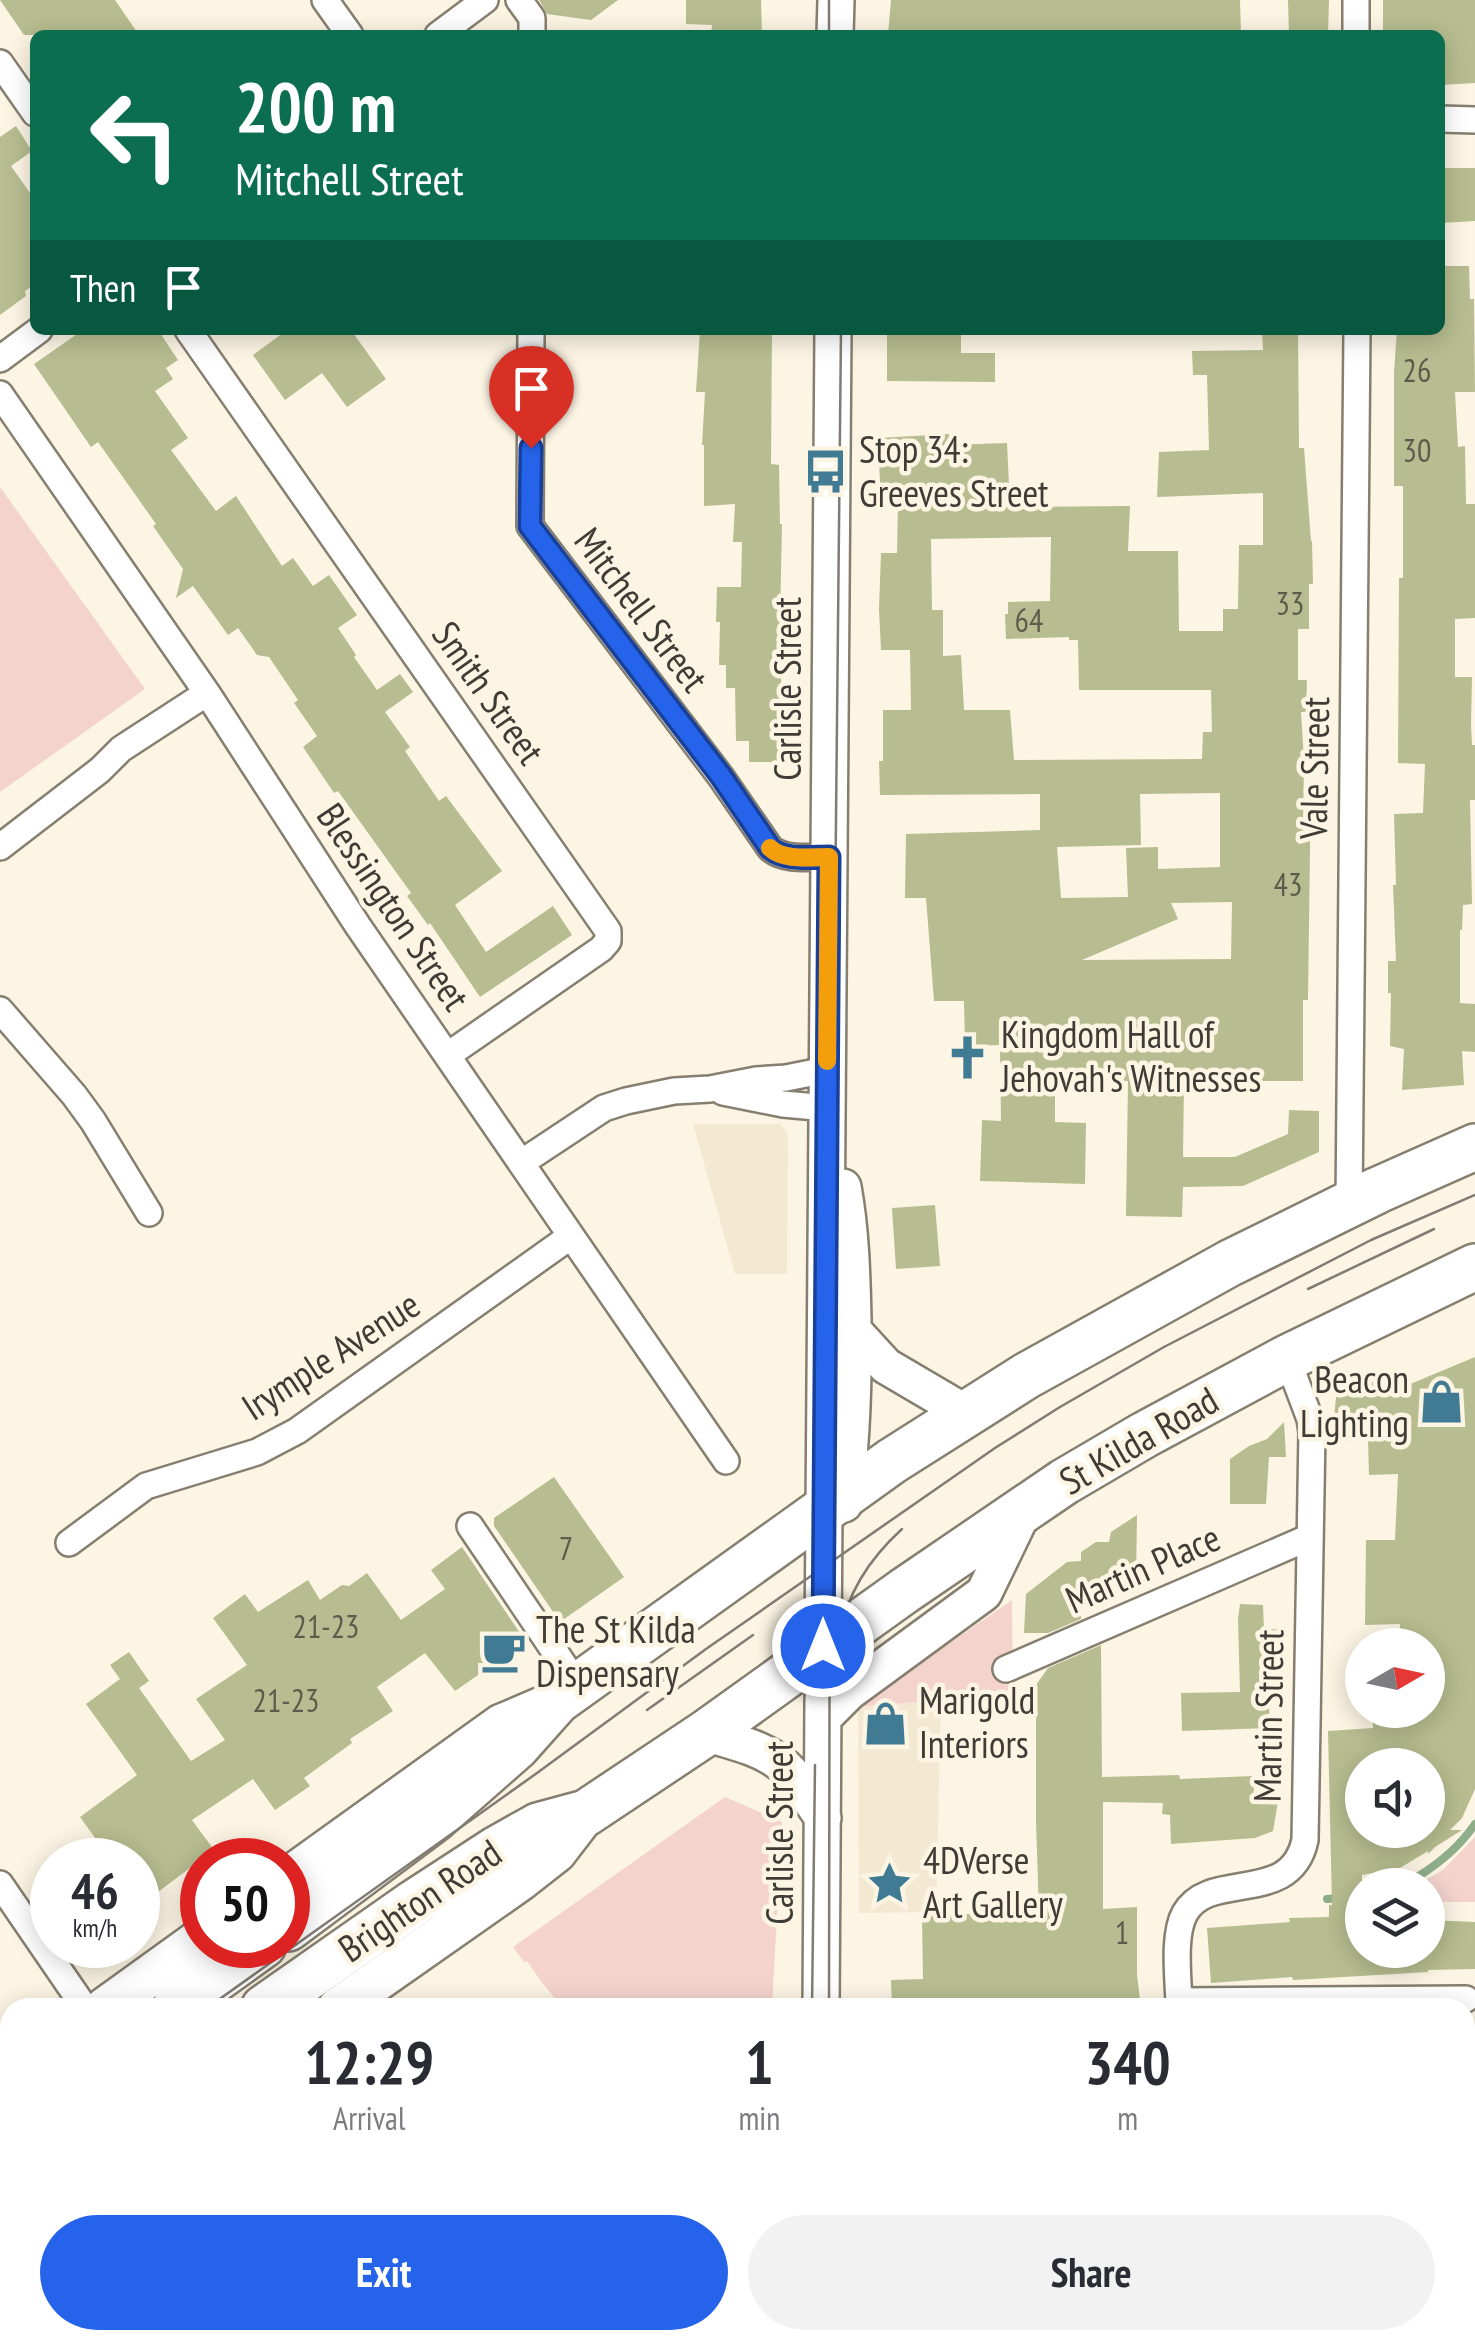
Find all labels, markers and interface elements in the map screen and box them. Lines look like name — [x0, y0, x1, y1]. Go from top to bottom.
text: 200 m — [235, 61, 396, 151]
icon: left — [70, 70, 200, 200]
text: Mitchell Street — [235, 149, 464, 207]
icon: arrive — [156, 260, 211, 315]
text: Then — [70, 263, 136, 312]
pin — [489, 346, 574, 449]
house number: 26 — [1403, 349, 1431, 391]
icon: arrive — [504, 361, 559, 416]
place label: Stop 34: Greeves Street — [859, 424, 1049, 517]
house number: 30 — [1403, 429, 1431, 471]
bus stop icon: Stop 34: Greeves Street — [802, 448, 850, 496]
street label: Mitchell Street — [565, 517, 720, 701]
house number: 33 — [1276, 582, 1304, 624]
street label: Carlisle Street — [762, 597, 811, 781]
house number: 64 — [1015, 599, 1043, 641]
street label: Smith Street — [422, 611, 556, 773]
street label: Vale Street — [1288, 696, 1339, 841]
street label: Blessington Street — [307, 793, 482, 1020]
house number: 43 — [1274, 863, 1302, 905]
place label: Kingdom Hall of Jehovah's Witnesses — [1000, 1009, 1261, 1102]
church icon: Kingdom Hall of Jehovah's Witnesses — [944, 1033, 992, 1081]
street label: Irymple Avenue — [232, 1279, 428, 1430]
place label: Beacon Lighting — [1300, 1354, 1409, 1447]
street label: St Kilda Road — [1050, 1375, 1226, 1505]
shop icon: Beacon Lighting — [1418, 1378, 1466, 1426]
street label: Martin Place — [1058, 1512, 1227, 1623]
house number: 7 — [559, 1527, 573, 1569]
position arrow — [771, 1594, 875, 1698]
place label: The St Kilda Dispensary — [536, 1604, 696, 1697]
house number: 21-23 — [293, 1605, 359, 1647]
cafe icon: The St Kilda Dispensary — [479, 1628, 527, 1676]
north arrow — [1345, 1628, 1445, 1728]
map controls — [1345, 1628, 1445, 1968]
street label: Martin Street — [1241, 1629, 1294, 1803]
place label: Marigold Interiors — [919, 1675, 1035, 1768]
house number: 21-23 — [253, 1679, 319, 1721]
shop icon: Marigold Interiors — [862, 1699, 910, 1747]
street label: Carlisle Street — [754, 1741, 803, 1925]
button: sound — [1345, 1748, 1445, 1848]
street label: Brighton Road — [328, 1827, 510, 1972]
place label: 4DVerse Art Gallery — [923, 1835, 1064, 1928]
speed limit sign: 50 — [180, 1838, 310, 1968]
text: 46 — [71, 1858, 119, 1923]
place icon: 4DVerse Art Gallery — [866, 1859, 914, 1907]
button: layers — [1345, 1868, 1445, 1968]
house number: 1 — [1115, 1911, 1129, 1953]
text: km/h — [73, 1912, 117, 1944]
text: 12:29 — [304, 2023, 434, 2101]
text: 1 — [745, 2023, 774, 2101]
text: 340 — [1085, 2023, 1171, 2101]
text: Arrival — [333, 2097, 405, 2139]
text: min — [738, 2097, 780, 2139]
text: m — [1117, 2097, 1138, 2139]
button: Exit — [40, 2215, 728, 2330]
button: Share — [748, 2215, 1435, 2330]

